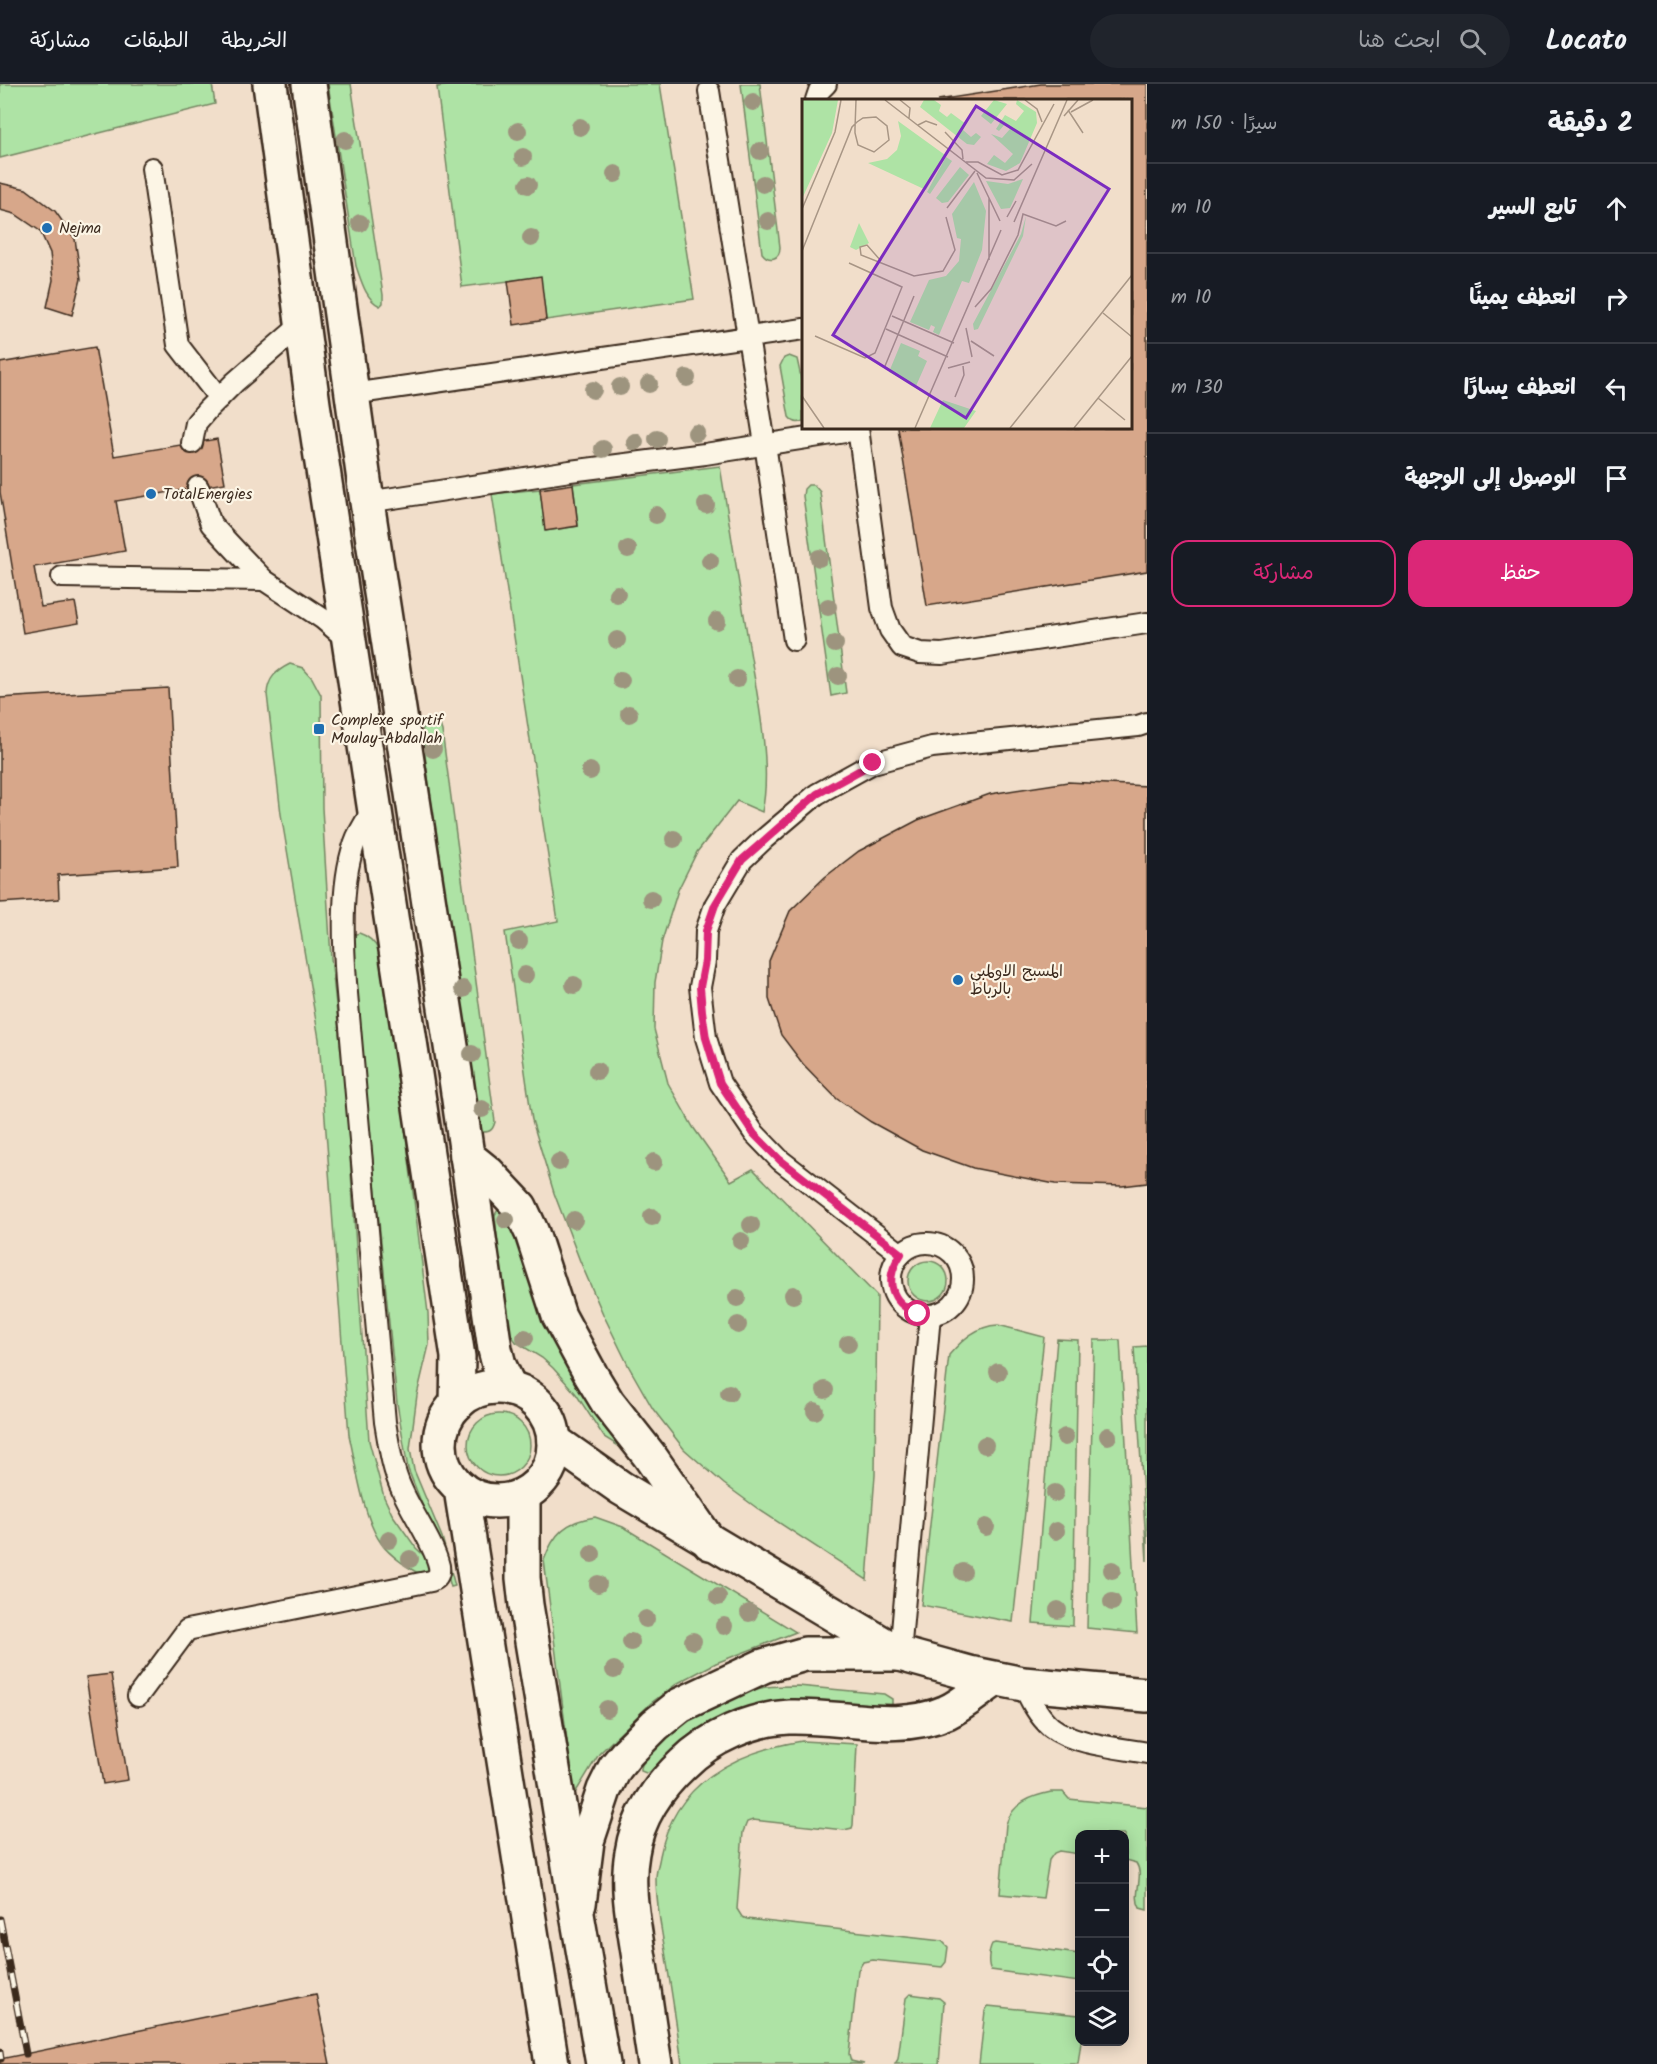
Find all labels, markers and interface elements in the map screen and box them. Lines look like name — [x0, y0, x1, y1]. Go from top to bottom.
search box — [1090, 14, 1510, 68]
text: Locato — [1546, 19, 1627, 64]
text: ابحث هنا — [1358, 24, 1441, 59]
text: مشاركة — [30, 25, 91, 58]
text: الطبقات — [124, 25, 189, 58]
text: الخريطة — [222, 25, 287, 58]
icon: search — [1456, 25, 1489, 58]
inset map — [802, 99, 1132, 429]
text: 2 دقيقة — [1548, 103, 1633, 145]
text: سيرًا · 150 m — [1171, 108, 1278, 140]
text: تابع السير — [1489, 191, 1576, 226]
text: 10 m — [1171, 192, 1211, 224]
icon: ahead — [1600, 192, 1633, 225]
place label: Nejma — [59, 216, 101, 241]
marker: Nejma — [40, 221, 54, 235]
text: انعطف يمينًا — [1469, 281, 1576, 316]
text: 10 m — [1171, 282, 1211, 314]
icon: right — [1600, 282, 1633, 315]
text: انعطف يسارًا — [1464, 371, 1576, 406]
text: 130 m — [1171, 372, 1223, 404]
icon: left — [1600, 372, 1633, 405]
text: الوصول إلى الوجهة — [1404, 461, 1576, 496]
icon: arrive — [1600, 462, 1633, 495]
place label: TotalEnergies — [163, 482, 252, 507]
marker: TotalEnergies — [144, 487, 158, 501]
button: مشاركة — [1171, 540, 1396, 607]
button: حفظ — [1408, 540, 1633, 607]
place label: Complexe sportif Moulay-Abdallah — [331, 708, 445, 751]
marker: Complexe sportif Moulay-Abdallah — [312, 722, 326, 736]
route end — [859, 749, 885, 775]
place label: المسبح الاولمبي بالرباط — [970, 959, 1063, 1002]
marker: المسبح الاولمبي بالرباط — [951, 973, 965, 987]
route start — [904, 1300, 930, 1326]
map controls — [1075, 1830, 1129, 2046]
button: + — [1075, 1830, 1129, 1884]
button: − — [1075, 1884, 1129, 1938]
button: locate — [1075, 1938, 1129, 1992]
button: layers — [1075, 1992, 1129, 2046]

